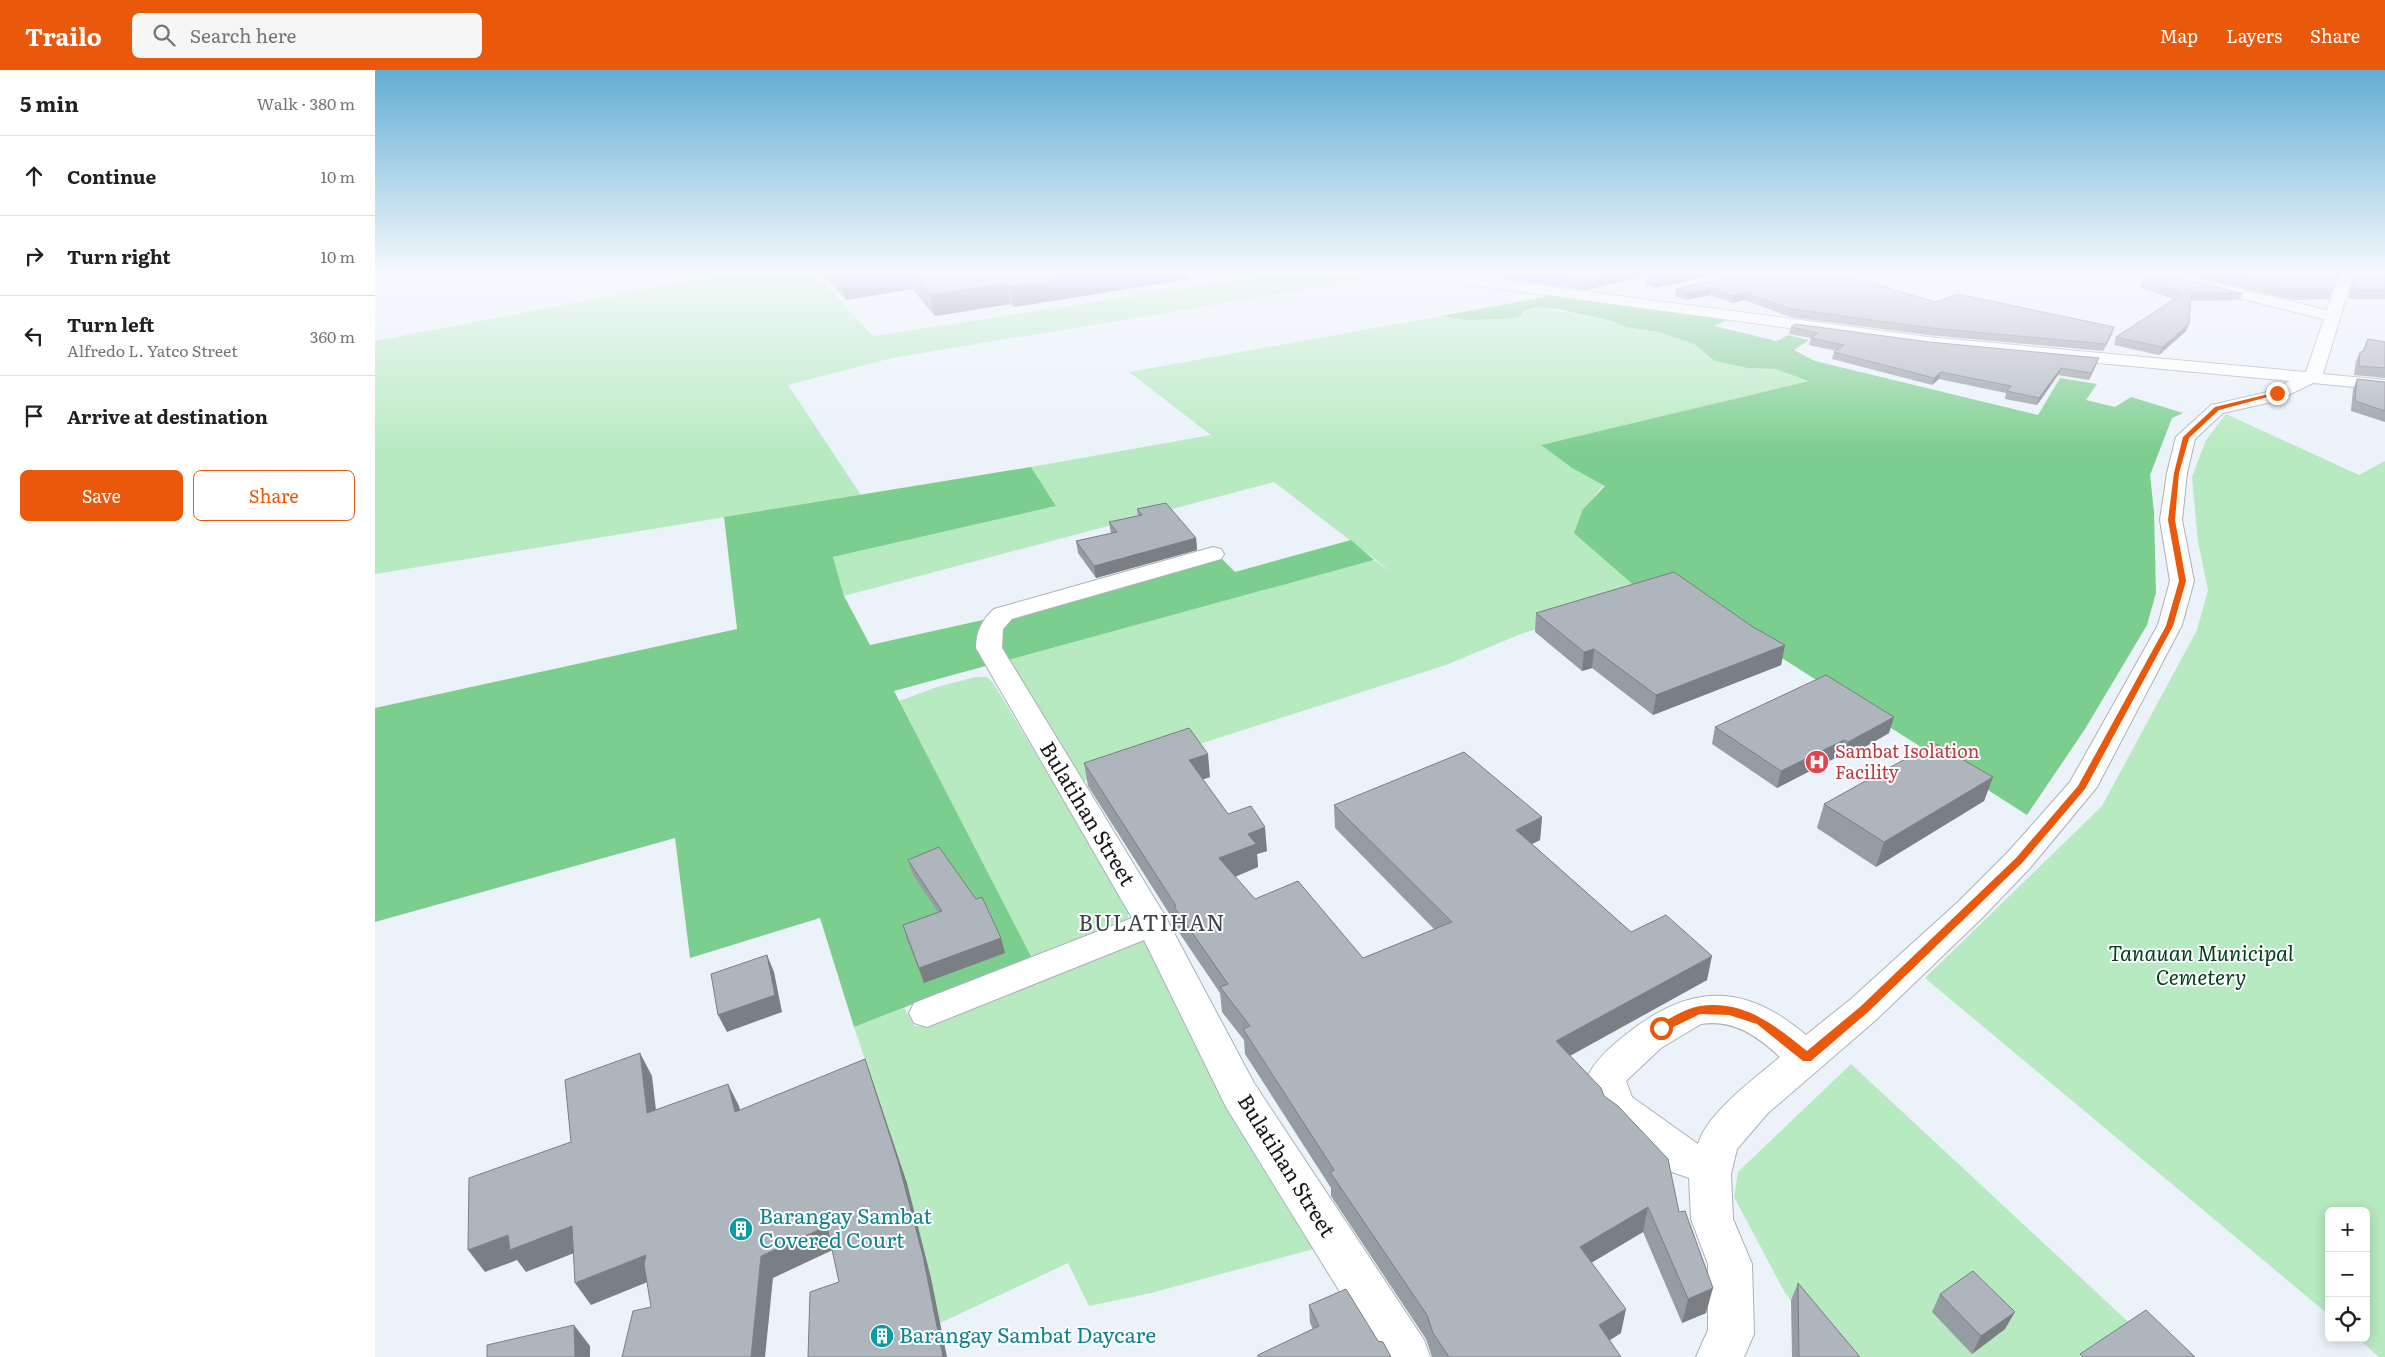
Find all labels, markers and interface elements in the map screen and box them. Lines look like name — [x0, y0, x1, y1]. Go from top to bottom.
search box — [132, 13, 482, 58]
text: Trailo — [25, 18, 102, 53]
icon: search — [150, 21, 178, 49]
text: Search here — [190, 21, 296, 49]
text: Map — [2160, 22, 2198, 49]
text: Layers — [2226, 22, 2282, 49]
text: Share — [2310, 22, 2360, 49]
text: 5 min — [20, 87, 79, 118]
text: Walk · 380 m — [257, 91, 355, 115]
icon: ahead — [20, 162, 48, 190]
text: Continue — [67, 162, 156, 190]
text: 10 m — [321, 164, 355, 188]
icon: right — [20, 242, 48, 270]
text: Turn right — [67, 242, 171, 270]
text: 10 m — [321, 244, 355, 268]
text: Turn left — [67, 310, 154, 338]
icon: left — [20, 322, 48, 350]
text: 360 m — [310, 324, 355, 348]
text: Alfredo L. Yatco Street — [67, 338, 238, 362]
route end — [2266, 382, 2289, 405]
icon: arrive — [20, 402, 48, 430]
text: Arrive at destination — [67, 402, 268, 430]
button: Save — [20, 470, 183, 521]
button: Share — [193, 470, 355, 521]
street label: Bulatihan Street — [1034, 735, 1145, 891]
place label: Sambat Isolation Facility — [1835, 737, 1980, 785]
hospital icon: Sambat Isolation Facility — [1804, 749, 1830, 775]
district label: BULATIHAN — [1078, 905, 1226, 938]
park label: Tanauan Municipal Cemetery — [2108, 936, 2294, 991]
route start — [1650, 1017, 1673, 1040]
street label: Bulatihan Street — [1232, 1087, 1345, 1243]
place label: Barangay Sambat Covered Court — [759, 1199, 933, 1254]
map controls — [2325, 1207, 2370, 1342]
button: + — [2325, 1207, 2370, 1252]
building icon: Barangay Sambat Covered Court — [728, 1216, 754, 1242]
button: − — [2325, 1252, 2370, 1297]
button: locate — [2325, 1297, 2370, 1342]
place label: Barangay Sambat Daycare — [899, 1318, 1156, 1349]
building icon: Barangay Sambat Daycare — [869, 1323, 895, 1349]

